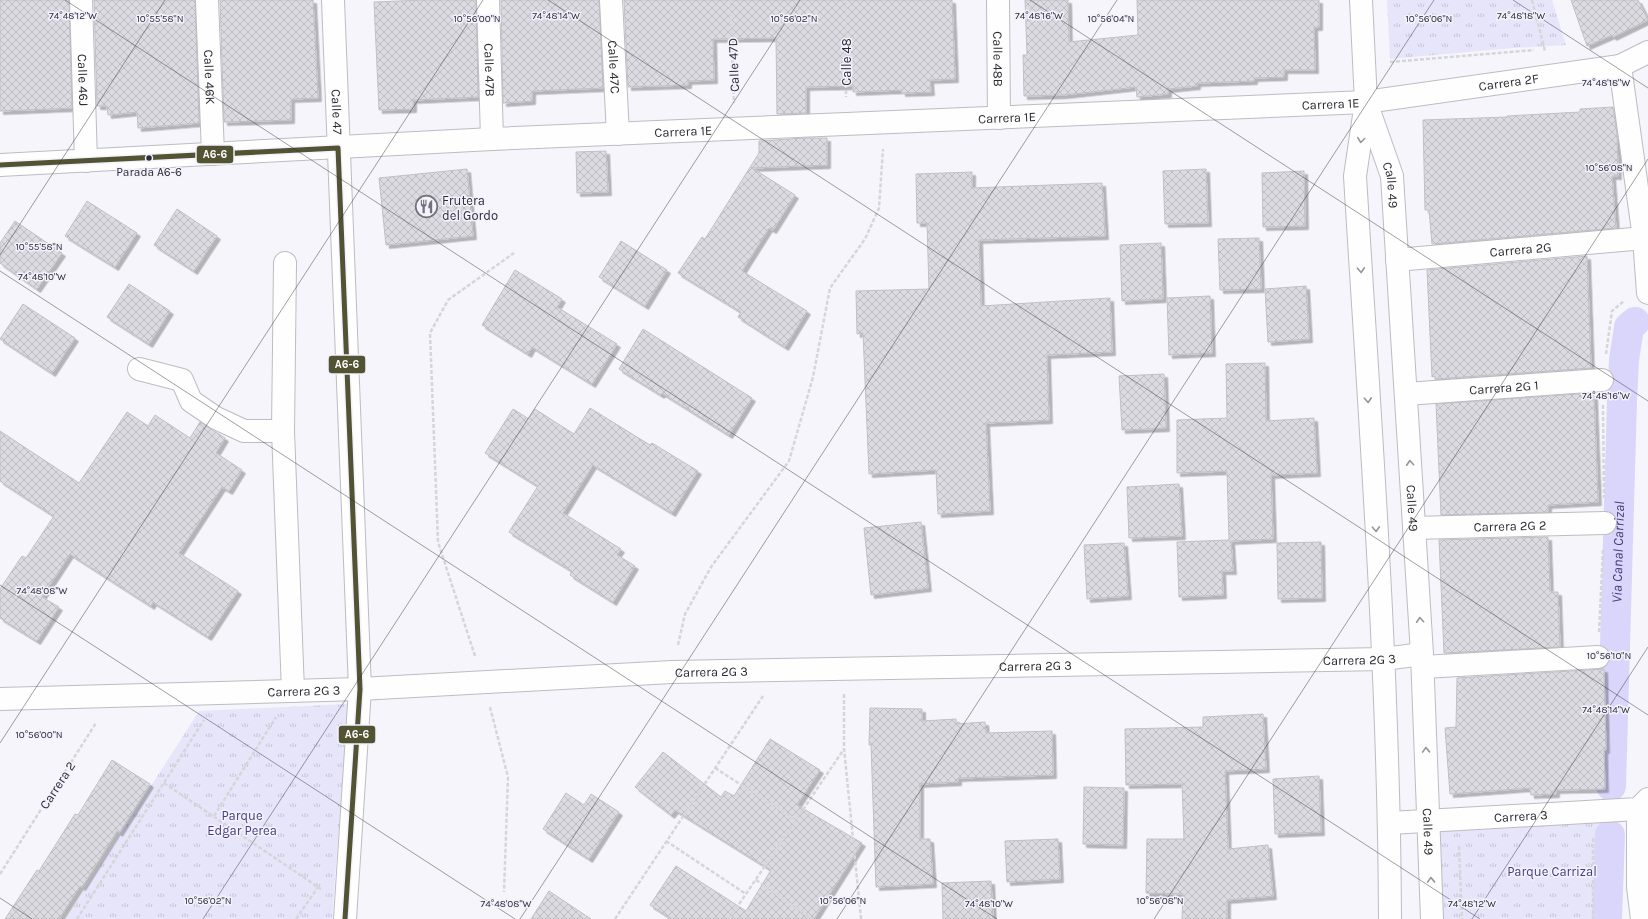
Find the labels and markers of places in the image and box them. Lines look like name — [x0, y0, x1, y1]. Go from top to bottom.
marker: Parada A6-6 — [144, 153, 154, 163]
place label: Parada A6-6 — [116, 165, 182, 179]
place label: Frutera del Gordo — [442, 193, 498, 223]
restaurant icon: Frutera del Gordo — [413, 194, 439, 220]

